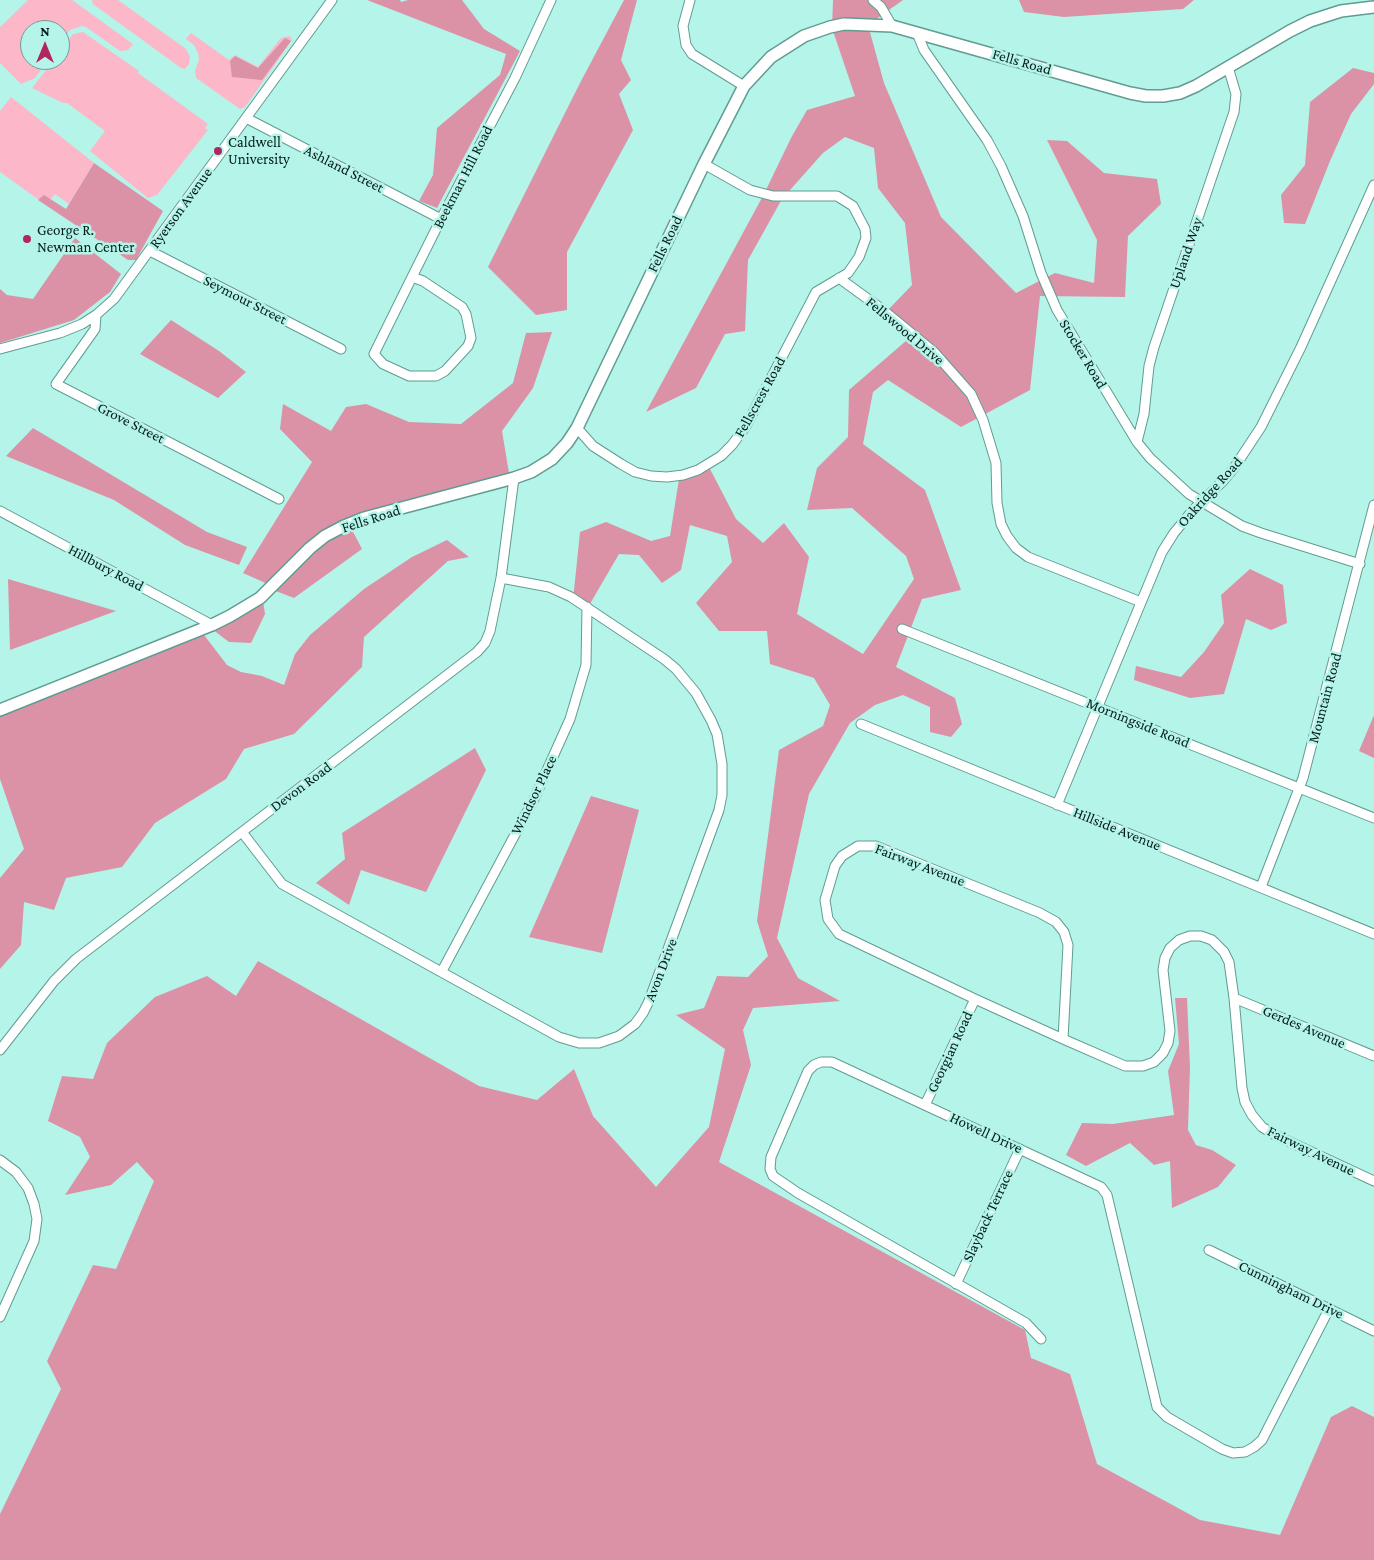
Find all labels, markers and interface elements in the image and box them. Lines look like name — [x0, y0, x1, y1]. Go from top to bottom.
north arrow — [20, 20, 70, 70]
text: N — [40, 23, 50, 39]
street label: Fells Road — [990, 45, 1054, 79]
street label: Beekman Hill Road — [429, 122, 497, 232]
place label: Caldwell University — [228, 133, 290, 168]
street label: Ashland Street — [301, 141, 387, 197]
marker: Caldwell University — [212, 145, 224, 157]
street label: Ryerson Avenue — [146, 164, 216, 252]
street label: Fells Road — [644, 213, 686, 275]
street label: Upland Way — [1165, 215, 1207, 291]
place label: George R. Newman Center — [37, 221, 134, 256]
marker: George R. Newman Center — [21, 233, 33, 245]
street label: Seymour Street — [200, 271, 290, 329]
street label: Fellswood Drive — [862, 293, 948, 369]
street label: Stocker Road — [1055, 316, 1111, 392]
street label: Fellscrest Road — [730, 354, 790, 440]
street label: Grove Street — [94, 398, 168, 448]
street label: Oakridge Road — [1174, 453, 1246, 531]
street label: Fells Road — [339, 501, 403, 537]
street label: Hillbury Road — [65, 541, 147, 595]
street label: Mountain Road — [1304, 651, 1346, 745]
street label: Morningside Road — [1084, 694, 1192, 752]
street label: Windsor Place — [507, 752, 561, 838]
street label: Devon Road — [267, 758, 335, 816]
street label: Hillside Avenue — [1071, 803, 1163, 855]
street label: Fairway Avenue — [872, 840, 968, 890]
street label: Avon Drive — [641, 936, 681, 1004]
street label: Gerdes Avenue — [1260, 1001, 1348, 1053]
street label: Georgian Road — [923, 1008, 977, 1096]
street label: Howell Drive — [947, 1108, 1025, 1158]
street label: Fairway Avenue — [1264, 1122, 1358, 1180]
street label: Slayback Terrace — [959, 1167, 1017, 1265]
street label: Cunningham Drive — [1236, 1257, 1346, 1323]

